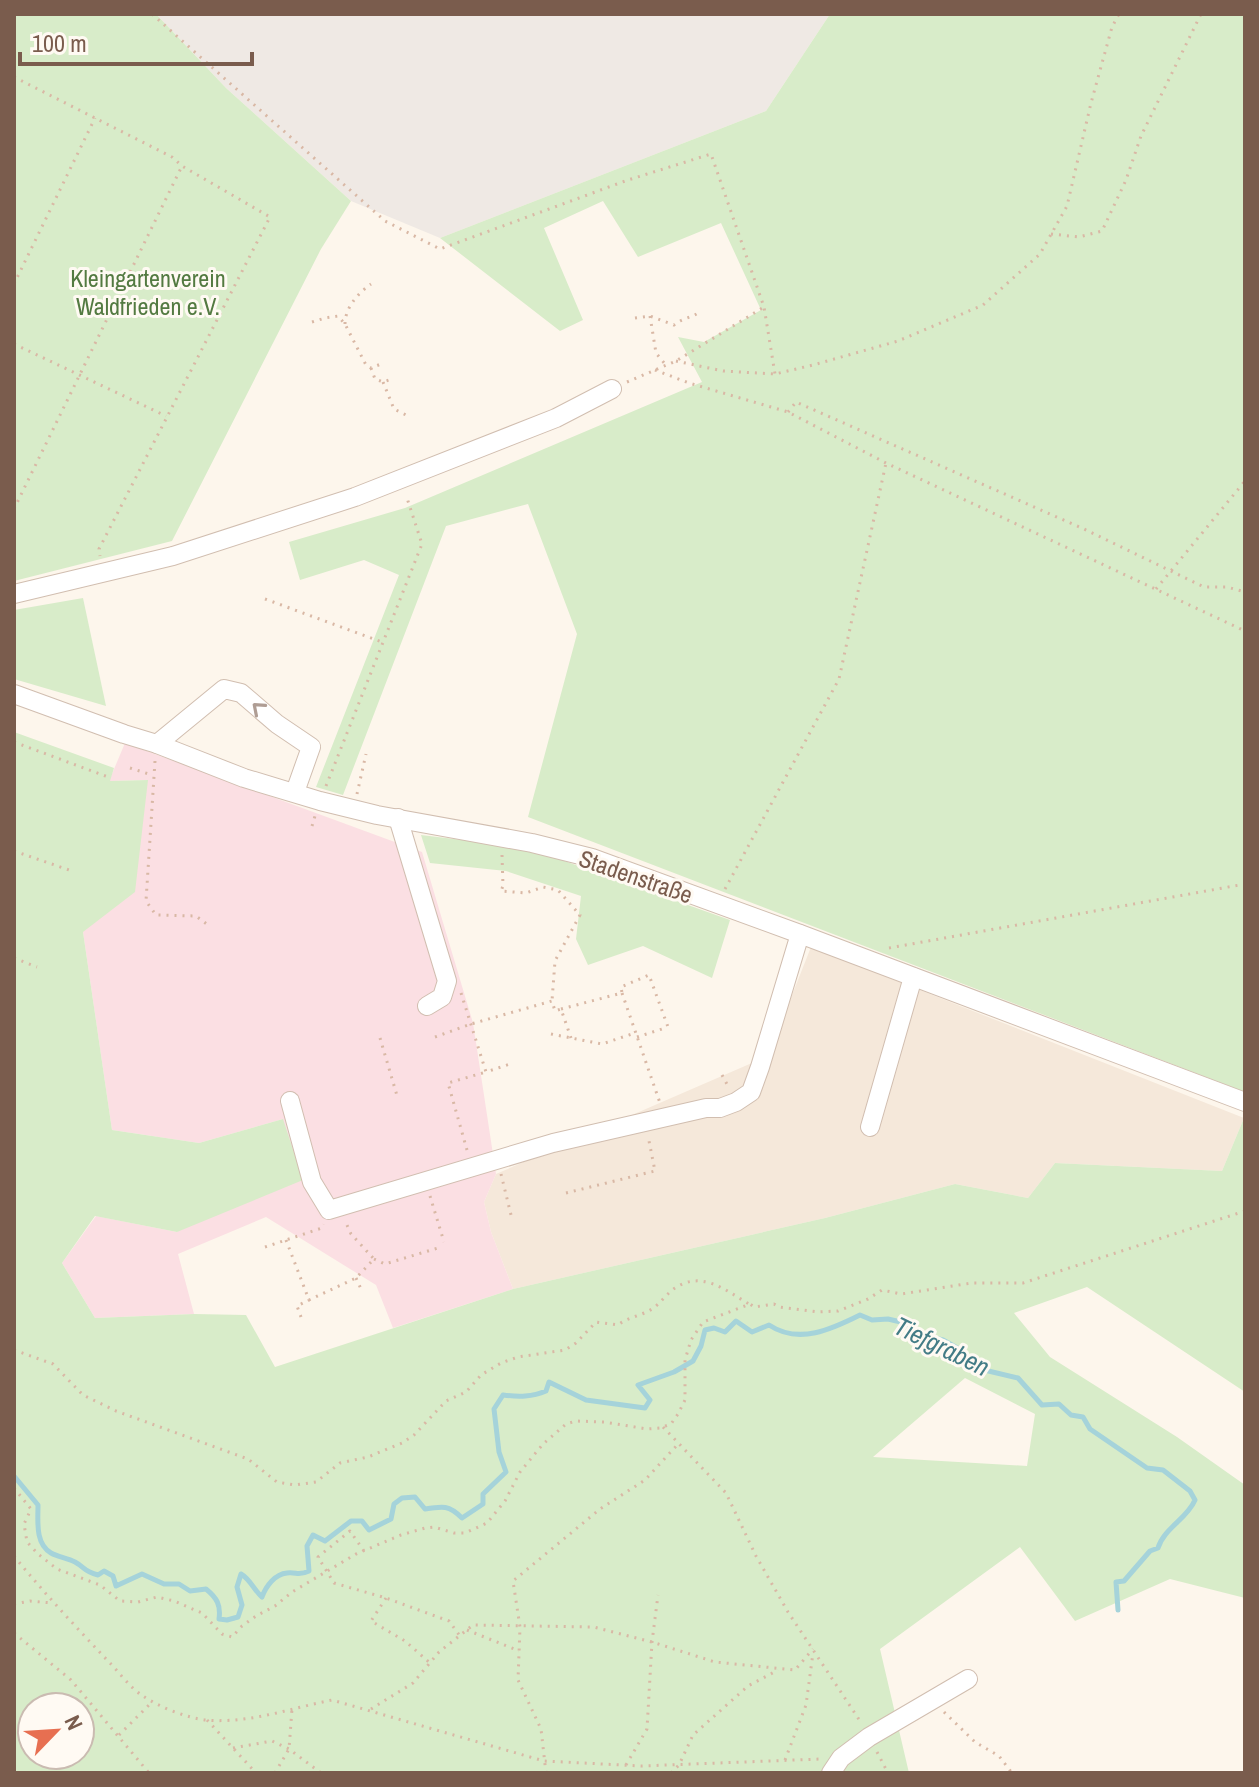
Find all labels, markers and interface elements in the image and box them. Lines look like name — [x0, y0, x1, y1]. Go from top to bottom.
scale bar — [20, 16, 252, 66]
text: 100 m — [32, 27, 87, 59]
park label: Kleingartenverein Waldfrieden e.V. — [70, 262, 226, 322]
one-way arrow — [253, 703, 267, 718]
street label: Stadenstraße — [575, 842, 697, 910]
water label: Tiefgraben — [888, 1308, 996, 1384]
north arrow — [16, 1691, 96, 1771]
text: N — [58, 1710, 90, 1735]

